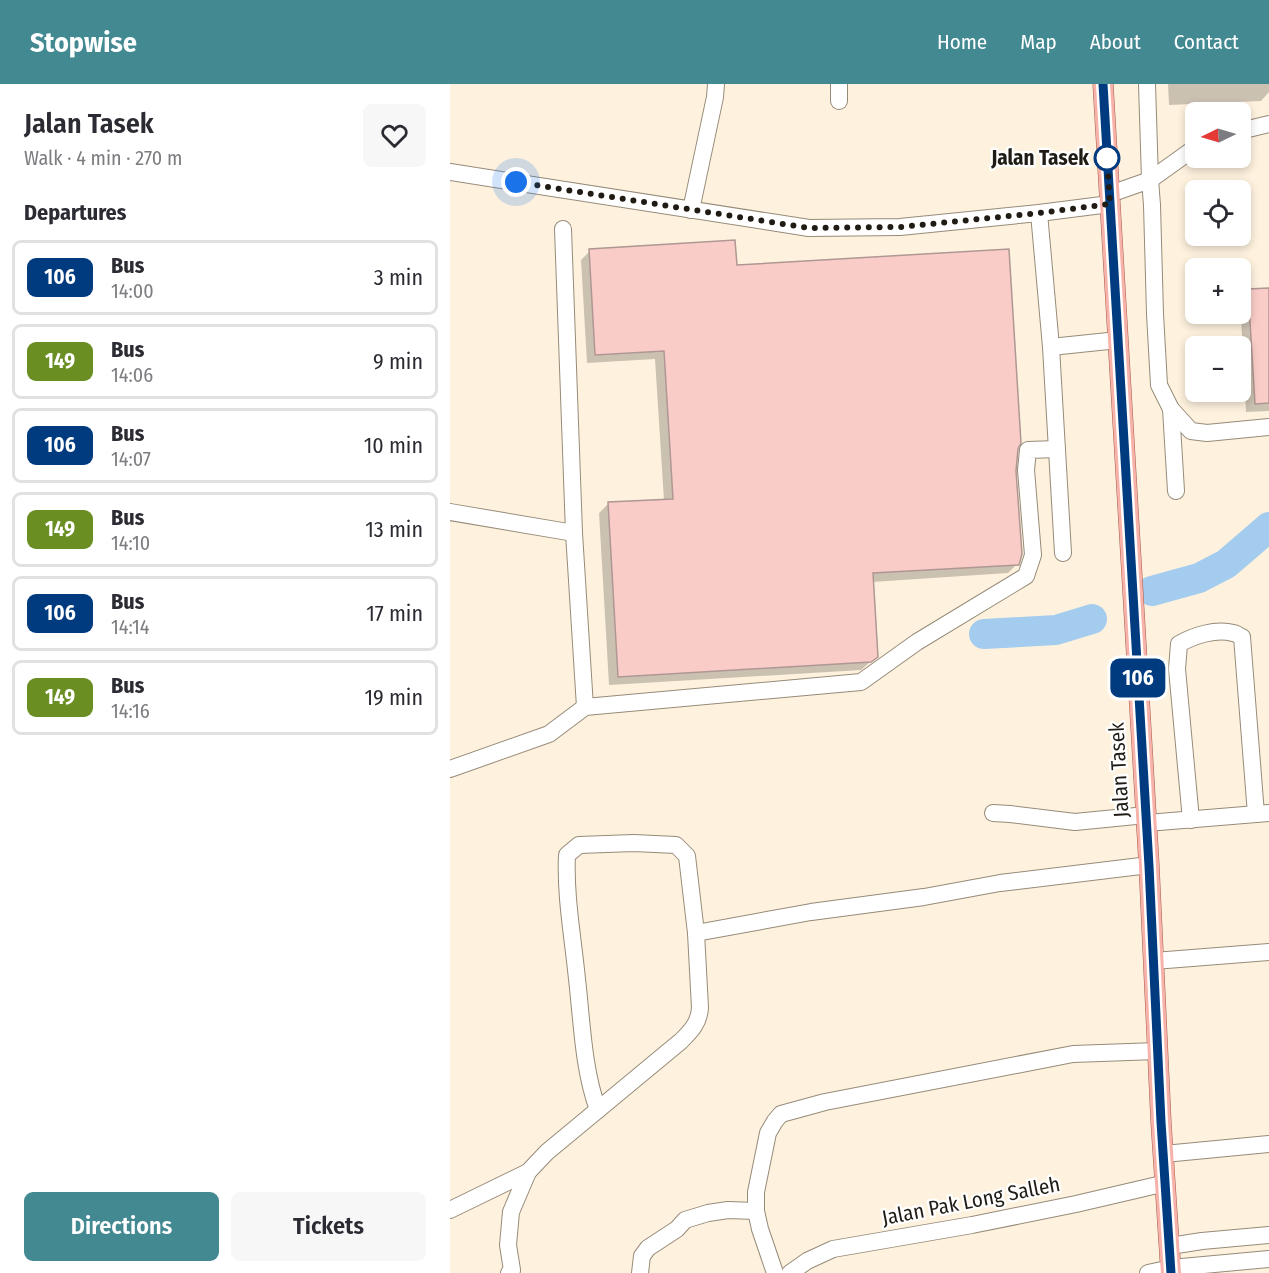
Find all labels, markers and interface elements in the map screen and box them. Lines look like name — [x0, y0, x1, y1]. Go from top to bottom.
text: Stopwise — [30, 26, 137, 59]
text: Home — [937, 29, 987, 55]
text: Map — [1020, 29, 1057, 55]
text: About — [1090, 29, 1141, 55]
text: Contact — [1174, 29, 1239, 55]
north arrow — [1185, 102, 1251, 168]
map controls — [1185, 102, 1251, 402]
button: heart — [363, 104, 426, 167]
text: Jalan Tasek — [24, 107, 154, 140]
place label: Jalan Tasek — [990, 145, 1089, 171]
marker: Jalan Tasek — [1094, 145, 1120, 171]
text: Walk · 4 min · 270 m — [24, 146, 182, 170]
your location — [501, 167, 531, 197]
button: locate — [1185, 180, 1251, 246]
text: Departures — [24, 199, 126, 226]
text: Bus — [111, 252, 144, 279]
button: + — [1185, 258, 1251, 324]
text: 106 — [44, 264, 76, 290]
text: 3 min — [374, 264, 423, 291]
text: 14:00 — [111, 279, 154, 303]
text: Bus — [111, 336, 144, 363]
button: − — [1185, 336, 1251, 402]
text: 149 — [45, 348, 75, 374]
text: 9 min — [373, 348, 423, 375]
text: 14:06 — [111, 363, 153, 387]
text: Bus — [111, 420, 144, 447]
text: 106 — [44, 432, 76, 458]
text: 10 min — [364, 432, 423, 459]
text: 14:07 — [111, 447, 151, 471]
text: Bus — [111, 504, 144, 531]
text: 149 — [45, 516, 75, 542]
text: 13 min — [365, 516, 423, 543]
text: 14:10 — [111, 531, 150, 555]
text: Bus — [111, 588, 144, 615]
text: 106 — [44, 600, 76, 626]
text: 17 min — [366, 600, 423, 627]
text: 14:14 — [111, 615, 149, 639]
line badge: 106 — [1104, 658, 1172, 698]
text: 106 — [1122, 665, 1154, 691]
text: Bus — [111, 672, 144, 699]
text: 149 — [45, 684, 75, 710]
text: 19 min — [365, 684, 423, 711]
text: 14:16 — [111, 699, 150, 723]
street label: Jalan Tasek — [1104, 721, 1134, 818]
street label: Jalan Pak Long Salleh — [880, 1171, 1062, 1231]
button: Directions — [24, 1192, 219, 1261]
button: Tickets — [231, 1192, 426, 1261]

